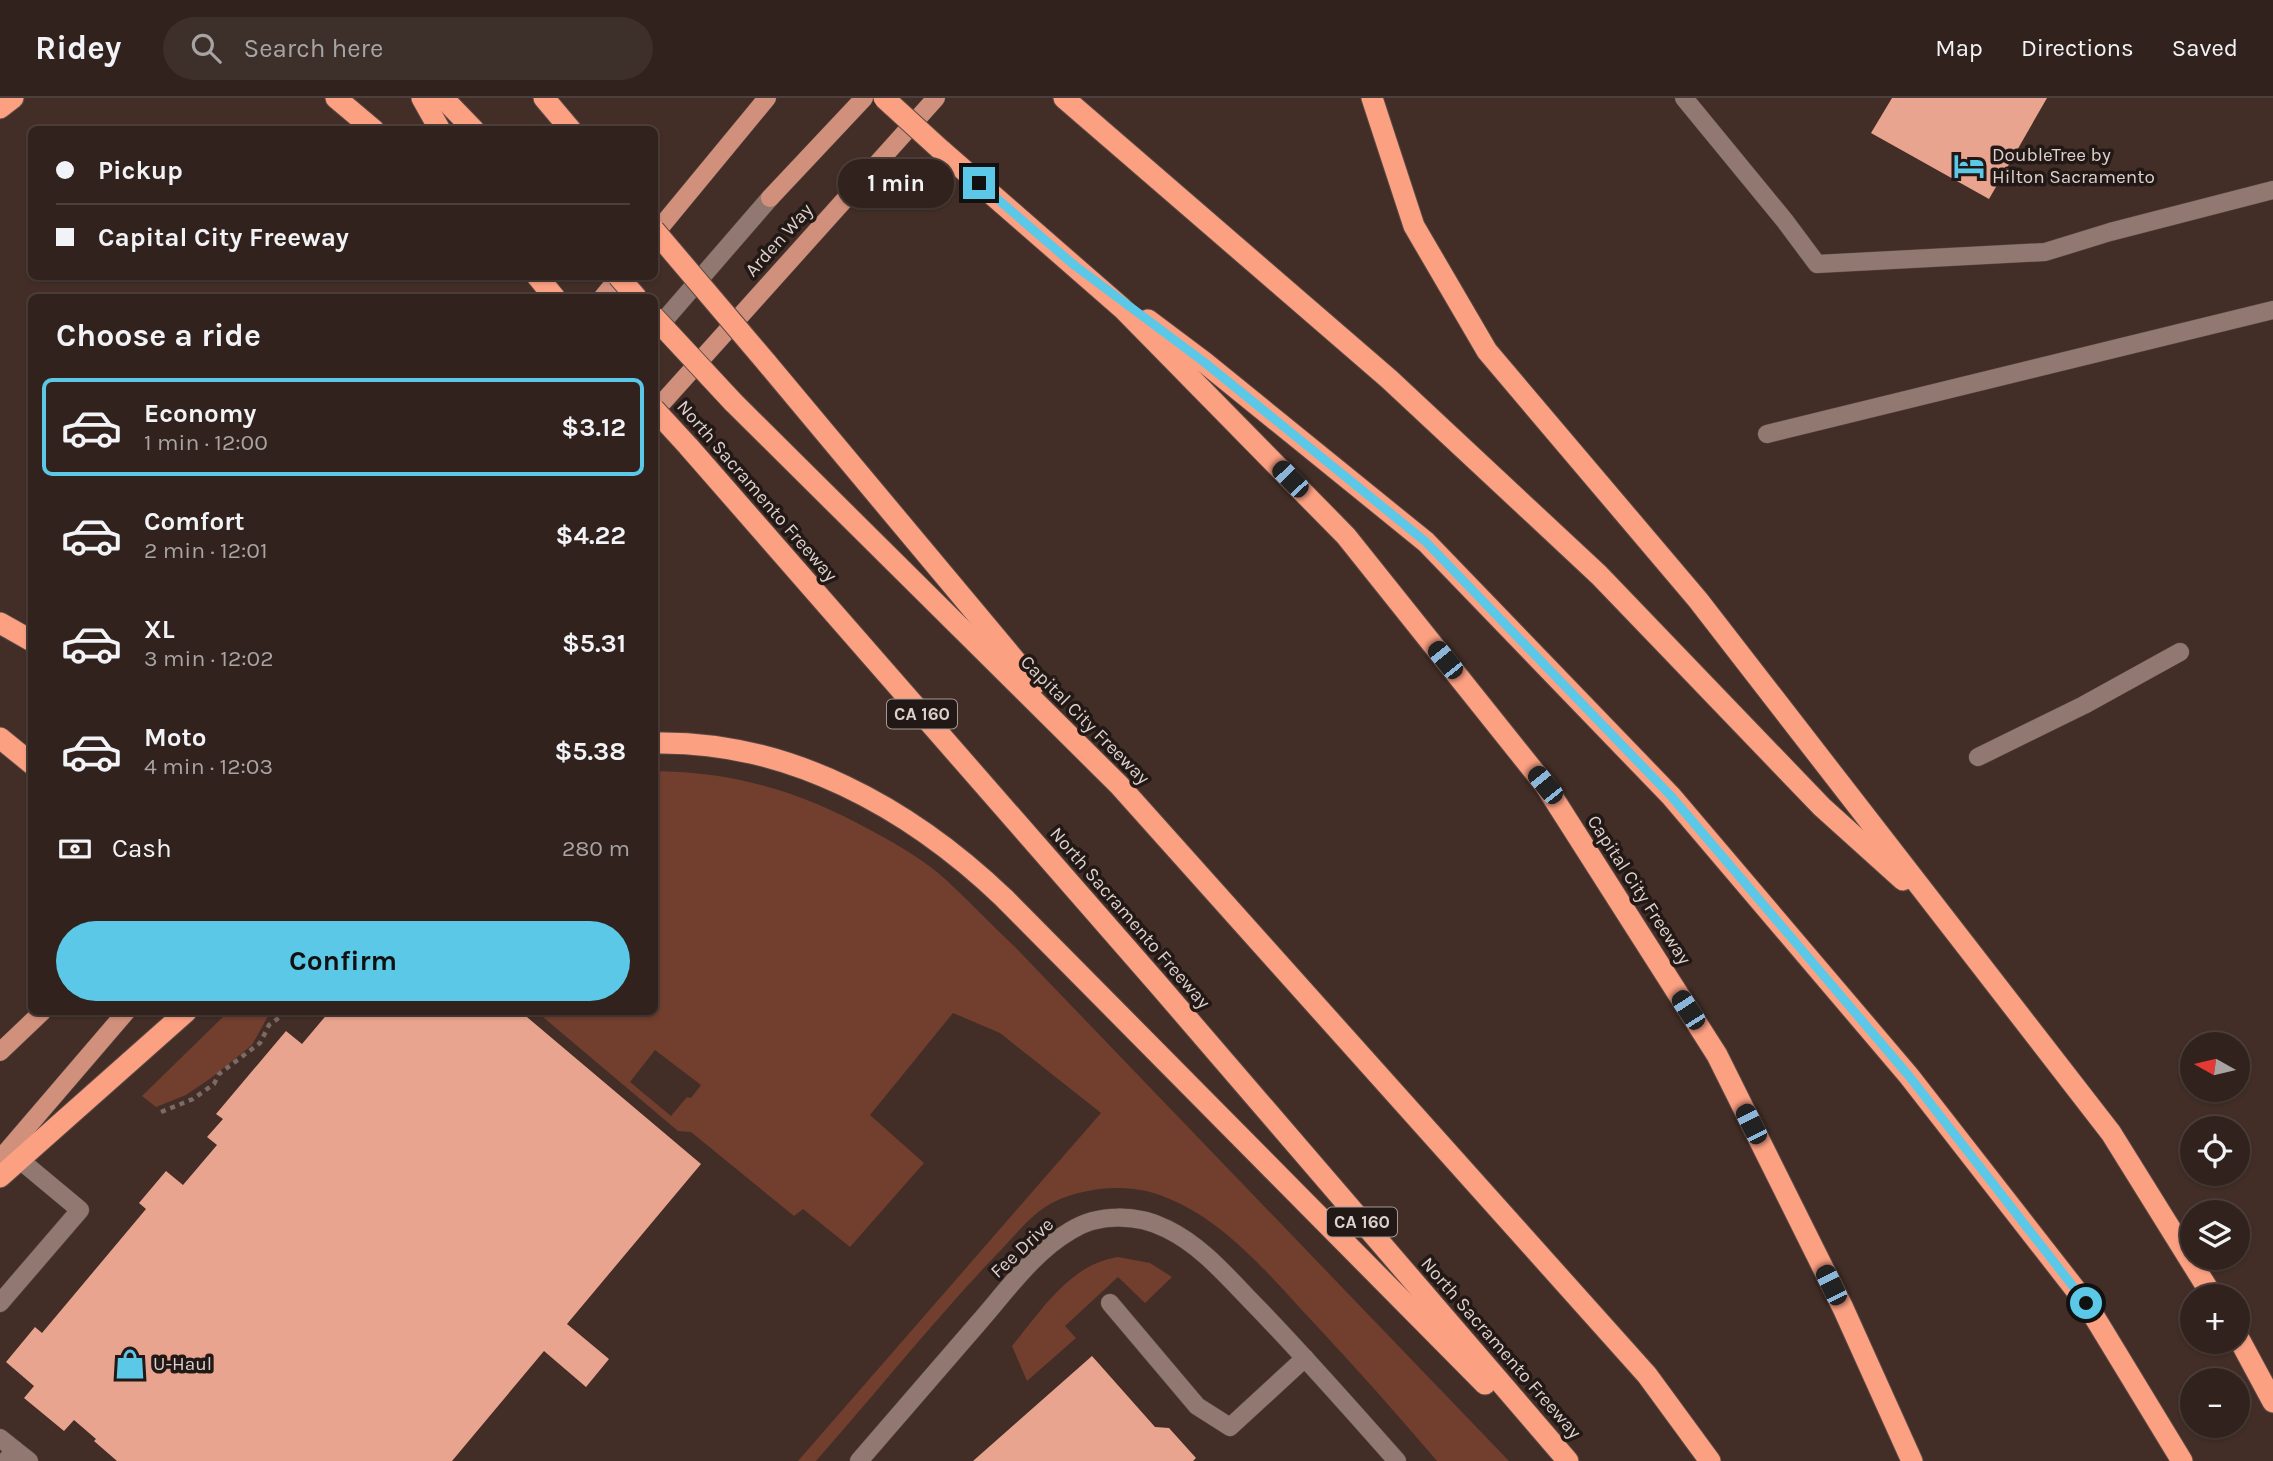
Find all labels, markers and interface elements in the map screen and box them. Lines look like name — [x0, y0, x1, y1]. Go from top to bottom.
search box — [163, 17, 653, 80]
text: Ridey — [35, 29, 121, 67]
icon: search — [187, 29, 225, 67]
text: Search here — [243, 33, 383, 64]
text: Map — [1935, 34, 1983, 62]
text: Directions — [2021, 34, 2134, 62]
text: Saved — [2172, 34, 2238, 62]
place label: DoubleTree by Hilton Sacramento — [1992, 144, 2155, 188]
hotel icon: DoubleTree by Hilton Sacramento — [1952, 149, 1986, 183]
text: Pickup — [98, 155, 183, 186]
callout: 1 min — [839, 158, 954, 208]
route end — [963, 167, 995, 199]
text: 1 min — [867, 170, 925, 197]
street label: Arden Way — [741, 199, 818, 281]
text: Capital City Freeway — [98, 222, 349, 253]
text: Choose a ride — [56, 317, 261, 354]
icon: car — [60, 396, 123, 459]
street label: North Sacramento Freeway — [672, 396, 842, 586]
text: Economy — [144, 398, 256, 429]
text: $3.12 — [561, 412, 626, 443]
text: 1 min · 12:00 — [144, 429, 268, 456]
car — [1268, 457, 1313, 501]
icon: car — [60, 504, 123, 567]
text: Comfort — [144, 506, 245, 537]
text: $4.22 — [556, 520, 626, 551]
text: 2 min · 12:01 — [144, 537, 268, 564]
icon: car — [60, 612, 123, 675]
text: XL — [144, 614, 175, 645]
text: $5.31 — [562, 628, 626, 659]
car — [1424, 637, 1467, 683]
text: 3 min · 12:02 — [144, 645, 274, 672]
street label: Capital City Freeway — [1016, 651, 1154, 789]
road number: CA 160 — [887, 700, 957, 728]
icon: car — [60, 720, 123, 783]
text: Moto — [144, 722, 206, 753]
text: $5.38 — [554, 736, 626, 767]
text: 4 min · 12:03 — [144, 753, 273, 780]
car — [1524, 762, 1567, 808]
street label: Capital City Freeway — [1583, 811, 1696, 969]
street label: North Sacramento Freeway — [1045, 823, 1215, 1013]
icon: cash — [56, 830, 94, 868]
text: Cash — [112, 833, 172, 864]
text: 280 m — [562, 835, 630, 862]
button: Confirm — [56, 921, 630, 1001]
car — [1668, 987, 1709, 1033]
north arrow — [2180, 1032, 2250, 1102]
map controls — [2180, 1032, 2250, 1438]
car — [1733, 1101, 1770, 1147]
button: locate — [2180, 1116, 2250, 1186]
button: layers — [2180, 1200, 2250, 1270]
road number: CA 160 — [1327, 1208, 1397, 1237]
street label: Fee Drive — [986, 1213, 1058, 1283]
street label: North Sacramento Freeway — [1416, 1253, 1586, 1443]
car — [1813, 1262, 1850, 1308]
button: + — [2180, 1284, 2250, 1354]
route start — [2070, 1287, 2102, 1319]
shop icon: U-Haul — [113, 1347, 147, 1381]
place label: U-Haul — [153, 1353, 212, 1375]
button: − — [2180, 1368, 2250, 1438]

